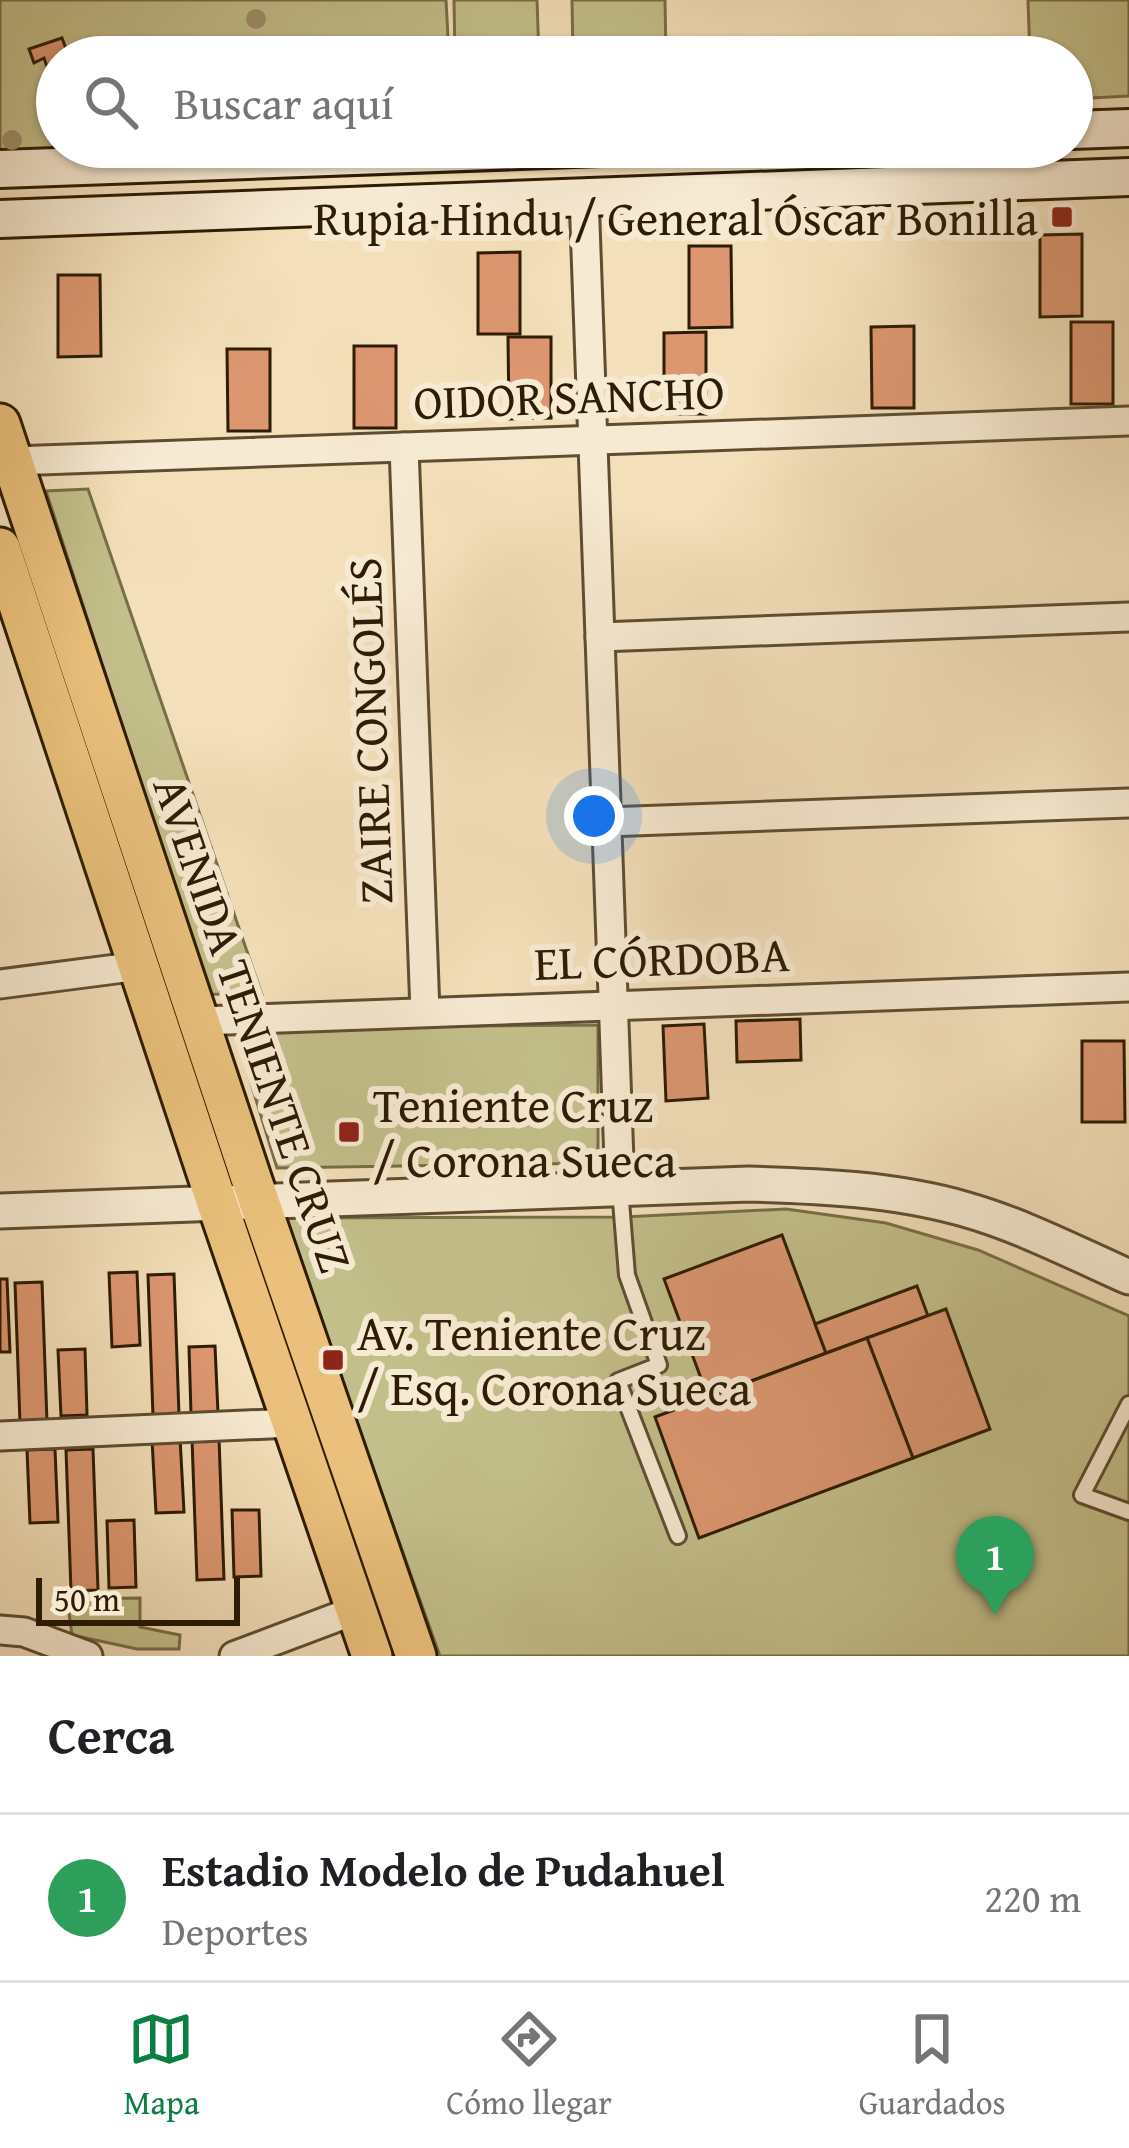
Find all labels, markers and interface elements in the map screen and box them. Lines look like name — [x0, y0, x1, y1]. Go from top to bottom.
search box — [36, 36, 1093, 168]
icon: search — [78, 69, 144, 135]
text: Buscar aquí — [174, 70, 393, 135]
place label: Rupia Hindu / General Óscar Bonilla — [313, 182, 1038, 253]
marker: Rupia Hindu / General Óscar Bonilla — [1049, 204, 1075, 230]
street label: OIDOR SANCHO — [412, 355, 726, 437]
street label: ZAIRE CONGOLÉS — [327, 556, 411, 906]
street label: AVENIDA TENIENTE CRUZ — [136, 767, 372, 1281]
your location — [564, 786, 624, 846]
street label: EL CÓRDOBA — [533, 918, 791, 998]
place label: Teniente Cruz / Corona Sueca — [373, 1069, 677, 1195]
marker: Teniente Cruz / Corona Sueca — [336, 1119, 362, 1145]
place label: Av. Teniente Cruz / Esq. Corona Sueca — [357, 1297, 752, 1423]
marker: Av. Teniente Cruz / Esq. Corona Sueca — [320, 1347, 346, 1373]
pin: 1 — [956, 1516, 1034, 1615]
scale bar — [36, 1572, 240, 1625]
text: 50 m — [54, 1575, 120, 1623]
text: Cerca — [48, 1697, 174, 1772]
text: Estadio Modelo de Pudahuel — [162, 1837, 725, 1902]
text: 1 — [77, 1869, 97, 1926]
text: 220 m — [984, 1869, 1081, 1926]
text: Deportes — [162, 1902, 309, 1959]
tab: Mapa — [123, 2006, 199, 2126]
tab: Cómo llegar — [446, 2006, 612, 2126]
tab: Guardados — [859, 2006, 1006, 2126]

